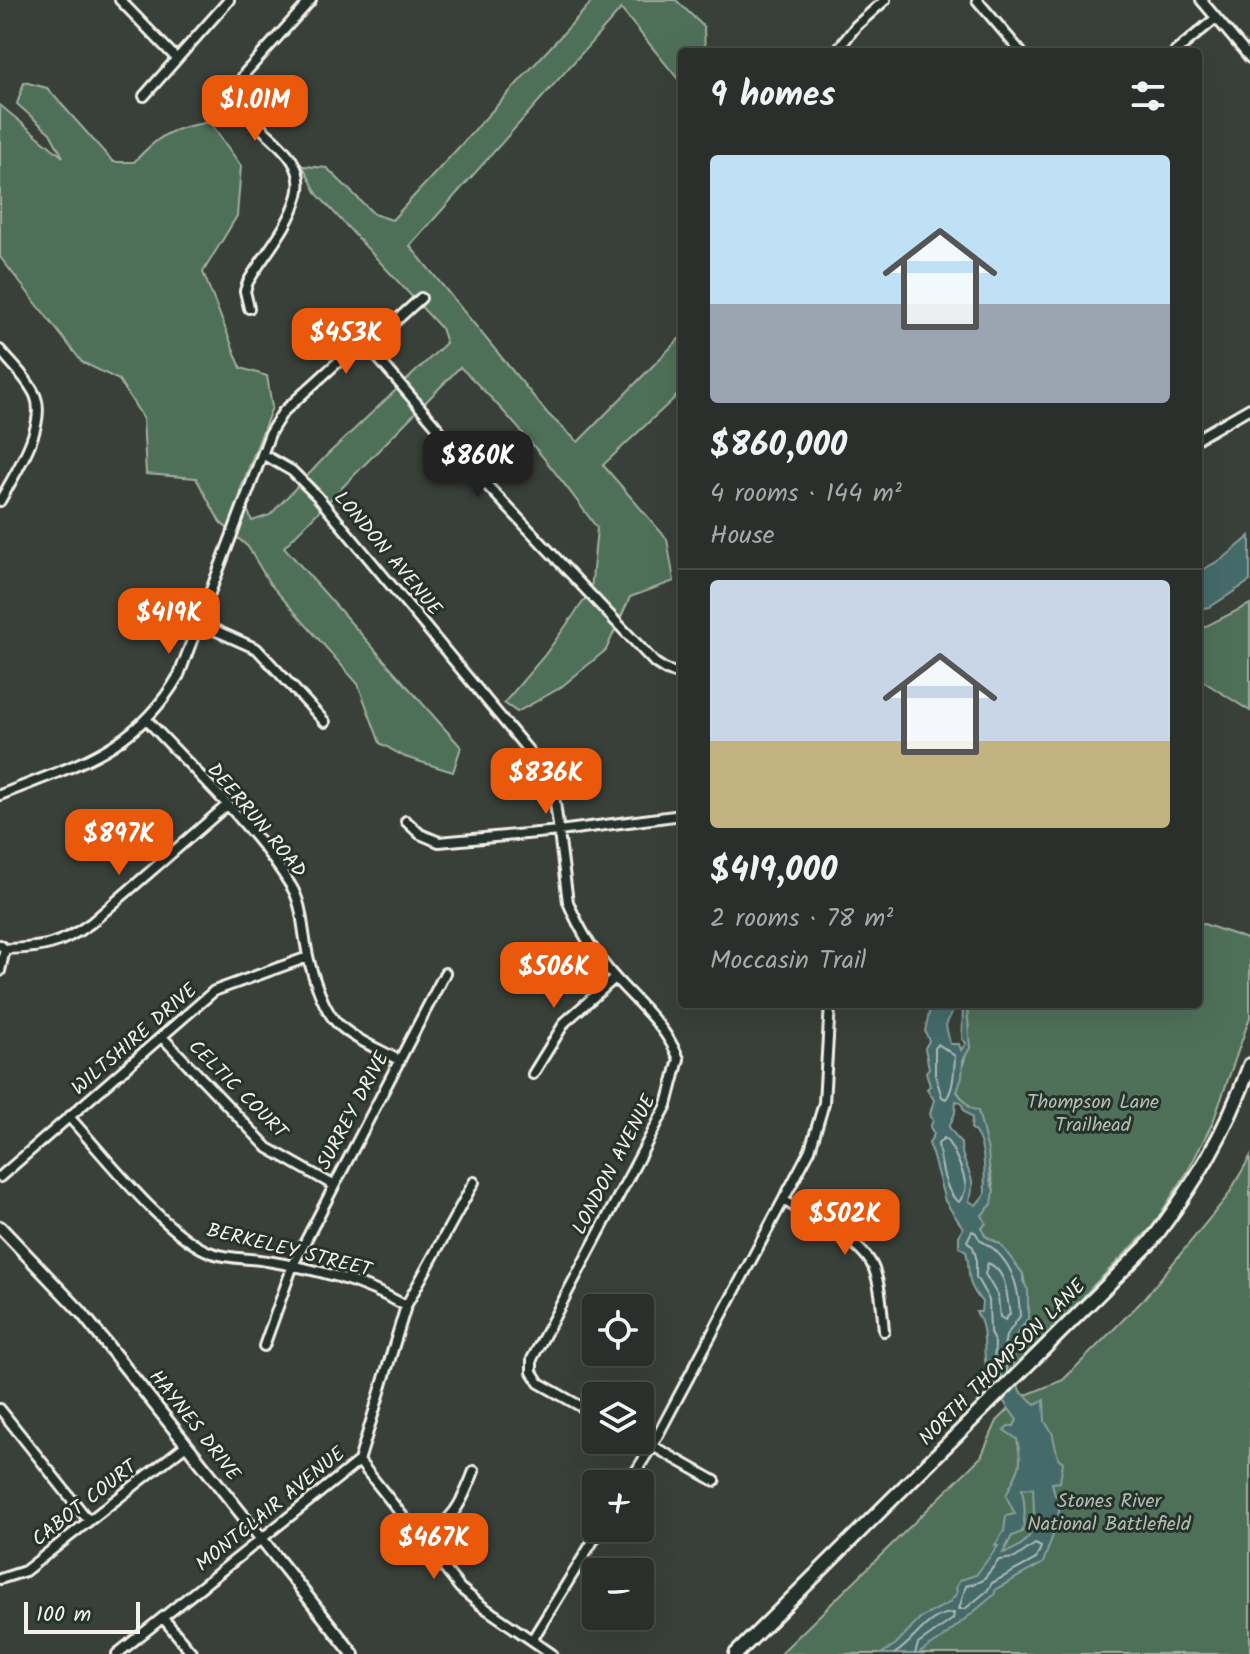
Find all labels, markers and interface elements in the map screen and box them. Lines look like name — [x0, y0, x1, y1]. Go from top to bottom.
text: 9 homes — [710, 69, 835, 123]
icon: filters — [1126, 74, 1170, 118]
pin: $1.01M — [190, 75, 320, 143]
text: $1.01M — [220, 80, 290, 122]
icon: home — [868, 207, 1012, 351]
pin: $453K — [290, 308, 402, 376]
text: $453K — [310, 313, 382, 355]
text: $860,000 — [710, 419, 847, 473]
pin: $860K — [422, 431, 534, 499]
text: $860K — [441, 436, 515, 478]
text: 4 rooms · 144 m² — [710, 473, 902, 515]
street label: LONDON AVENUE — [325, 484, 450, 625]
text: House — [710, 515, 774, 557]
pin: $419K — [113, 588, 225, 656]
text: $419K — [136, 593, 202, 635]
icon: home — [868, 632, 1012, 776]
pin: $836K — [490, 748, 602, 816]
text: $836K — [509, 753, 583, 795]
street label: DEERRUN ROAD — [198, 756, 314, 886]
pin: $897K — [63, 809, 175, 877]
text: $897K — [83, 814, 155, 856]
text: $419,000 — [710, 844, 837, 898]
text: 2 rooms · 78 m² — [710, 898, 893, 940]
text: Moccasin Trail — [710, 940, 866, 982]
pin: $506K — [498, 942, 610, 1010]
text: $506K — [518, 947, 590, 989]
street label: WILTSHIRE DRIVE — [65, 975, 206, 1104]
street label: CELTIC COURT — [180, 1033, 296, 1149]
street label: SURREY DRIVE — [309, 1045, 399, 1176]
park label: Thompson Lane Trailhead — [1027, 1087, 1159, 1142]
street label: LONDON AVENUE — [564, 1088, 666, 1241]
pin: $502K — [789, 1189, 901, 1257]
text: $502K — [809, 1194, 881, 1236]
street label: BERKELEY STREET — [203, 1215, 377, 1288]
street label: NORTH THOMPSON LANE — [912, 1271, 1095, 1454]
map controls — [582, 1294, 654, 1630]
button: locate — [582, 1294, 654, 1366]
street label: HAYNES DRIVE — [140, 1363, 249, 1490]
button: layers — [582, 1382, 654, 1454]
street label: MONTCLAIR AVENUE — [189, 1439, 354, 1581]
street label: CABOT COURT — [25, 1451, 146, 1556]
button: + — [582, 1470, 654, 1542]
park label: Stones River National Battlefield — [1027, 1486, 1192, 1541]
pin: $467K — [378, 1513, 490, 1581]
text: $467K — [398, 1518, 470, 1560]
button: − — [582, 1558, 654, 1630]
scale bar — [24, 1598, 140, 1634]
text: 100 m — [36, 1598, 91, 1633]

